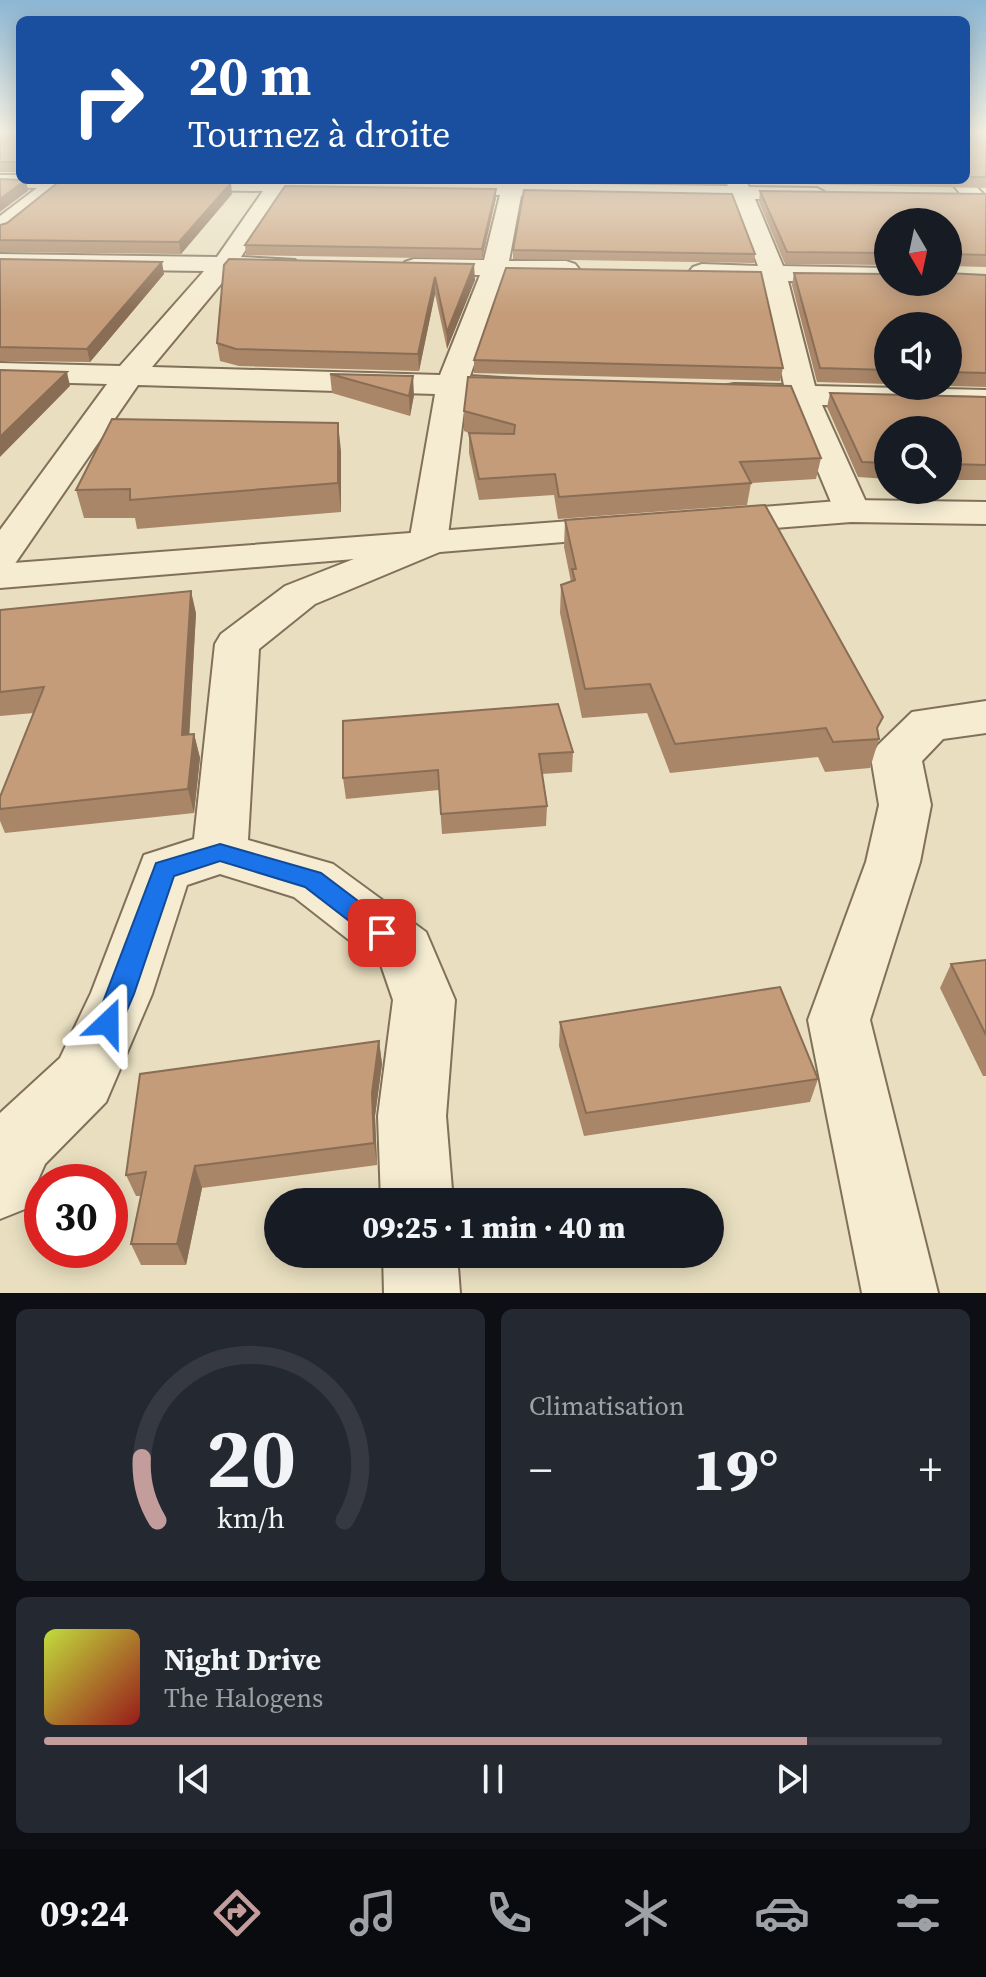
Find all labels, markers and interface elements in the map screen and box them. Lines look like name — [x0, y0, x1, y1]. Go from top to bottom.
text: 20 m — [188, 37, 311, 114]
icon: right — [56, 48, 160, 152]
text: Tournez à droite — [188, 110, 450, 159]
north arrow — [874, 208, 962, 296]
map controls — [874, 208, 962, 504]
button: sound — [874, 312, 962, 400]
button: search — [874, 416, 962, 504]
pin — [348, 899, 416, 967]
icon: arrive — [360, 911, 404, 955]
position arrow — [66, 981, 150, 1065]
speed limit sign: 30 — [24, 1164, 128, 1268]
text: 09:25 · 1 min · 40 m — [362, 1207, 626, 1248]
text: Climatisation — [529, 1388, 685, 1424]
text: 20 — [205, 1401, 296, 1515]
text: 19° — [693, 1428, 778, 1510]
text: − — [529, 1439, 552, 1500]
text: + — [919, 1439, 942, 1500]
text: km/h — [216, 1498, 285, 1538]
text: Night Drive — [164, 1639, 321, 1680]
text: The Halogens — [164, 1680, 323, 1716]
icon: previous — [172, 1757, 216, 1801]
icon: pause — [471, 1757, 515, 1801]
icon: next — [770, 1757, 814, 1801]
icon: directions — [209, 1885, 265, 1941]
icon: music — [345, 1885, 401, 1941]
icon: phone — [481, 1885, 537, 1941]
icon: climate — [618, 1885, 674, 1941]
icon: car — [754, 1885, 810, 1941]
icon: filters — [890, 1885, 946, 1941]
text: 09:24 — [40, 1889, 129, 1938]

